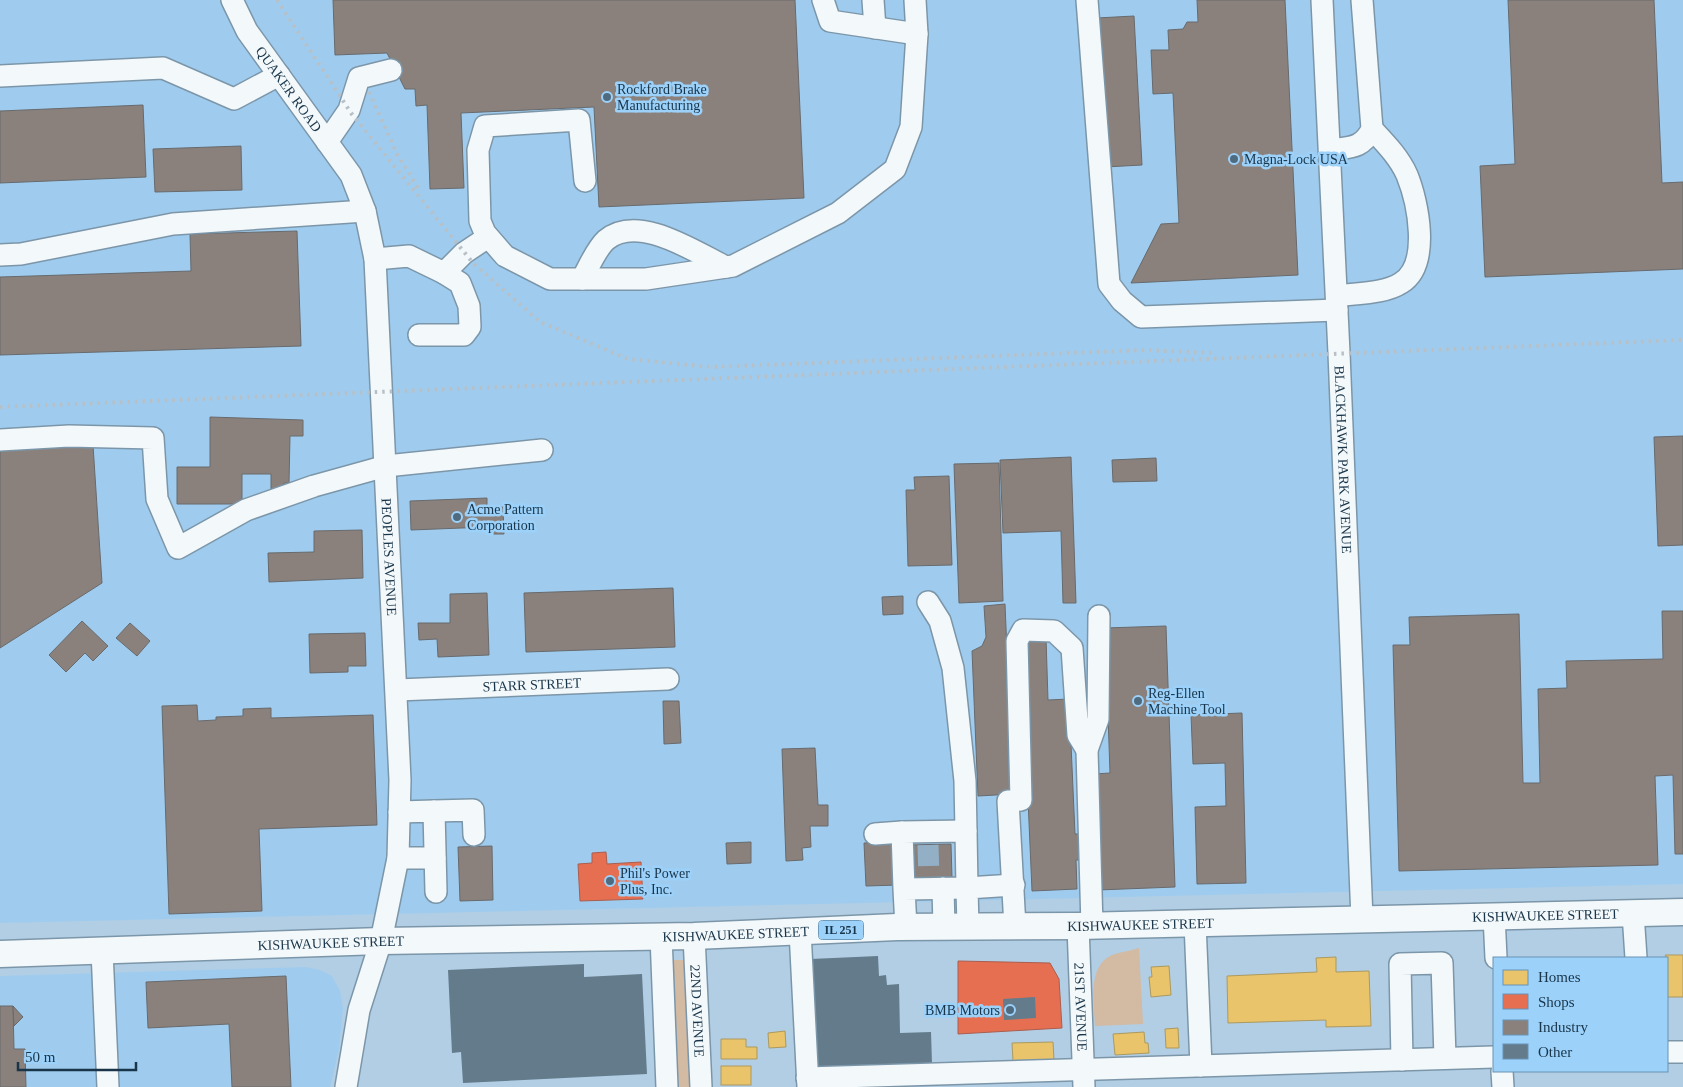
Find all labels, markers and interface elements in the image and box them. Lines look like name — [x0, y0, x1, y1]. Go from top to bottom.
street label: QUAKER ROAD — [253, 43, 325, 135]
place label: Rockford Brake Manufacturing — [617, 82, 707, 113]
marker: Rockford Brake Manufacturing — [601, 91, 613, 103]
place label: Magna-Lock USA — [1244, 152, 1349, 167]
marker: Magna-Lock USA — [1228, 153, 1240, 165]
street label: BLACKHAWK PARK AVENUE — [1332, 365, 1355, 554]
street label: PEOPLES AVENUE — [379, 498, 400, 616]
place label: Acme Pattern Corporation — [467, 502, 544, 533]
marker: Acme Pattern Corporation — [451, 511, 463, 523]
street label: STARR STREET — [482, 675, 582, 694]
place label: Reg-Ellen Machine Tool — [1148, 686, 1226, 717]
marker: Reg-Ellen Machine Tool — [1132, 695, 1144, 707]
place label: Phil's Power Plus, Inc. — [620, 866, 690, 897]
marker: Phil's Power Plus, Inc. — [604, 875, 616, 887]
street label: KISHWAUKEE STREET — [1472, 906, 1619, 924]
street label: KISHWAUKEE STREET — [1067, 915, 1215, 934]
road number: IL 251 — [818, 920, 864, 940]
street label: KISHWAUKEE STREET — [662, 923, 810, 944]
street label: KISHWAUKEE STREET — [257, 933, 405, 953]
legend — [1493, 957, 1668, 1072]
street label: 21ST AVENUE — [1072, 962, 1090, 1052]
street label: 22ND AVENUE — [688, 964, 707, 1058]
text: Homes — [1538, 969, 1581, 985]
text: Shops — [1538, 994, 1575, 1010]
place label: BMB Motors — [925, 1003, 1000, 1018]
marker: BMB Motors — [1004, 1004, 1016, 1016]
text: Industry — [1538, 1019, 1588, 1035]
scale bar — [18, 1040, 135, 1072]
text: Other — [1538, 1044, 1572, 1060]
text: 50 m — [25, 1049, 56, 1065]

